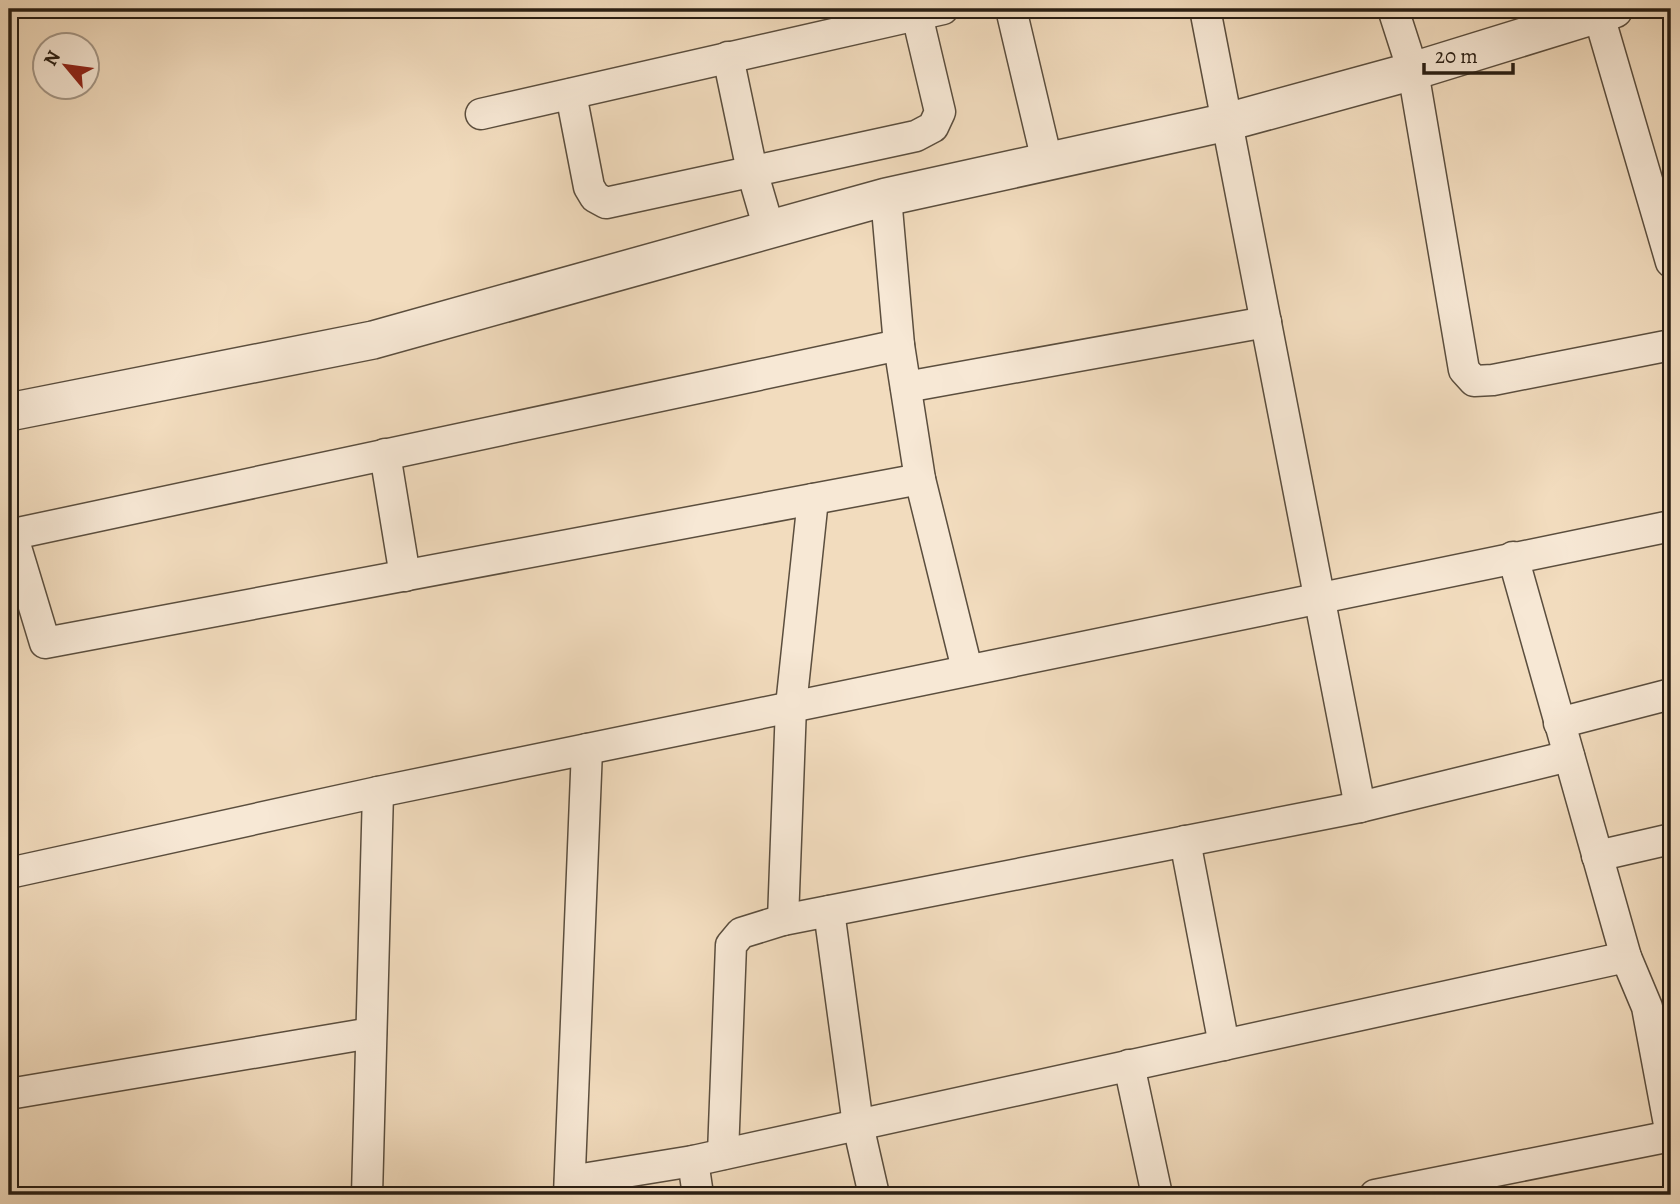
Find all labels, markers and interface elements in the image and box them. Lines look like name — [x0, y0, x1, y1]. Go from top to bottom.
north arrow — [32, 32, 102, 102]
scale bar — [1424, 32, 1514, 76]
text: 20 m — [1435, 42, 1478, 70]
text: N — [37, 46, 67, 71]

